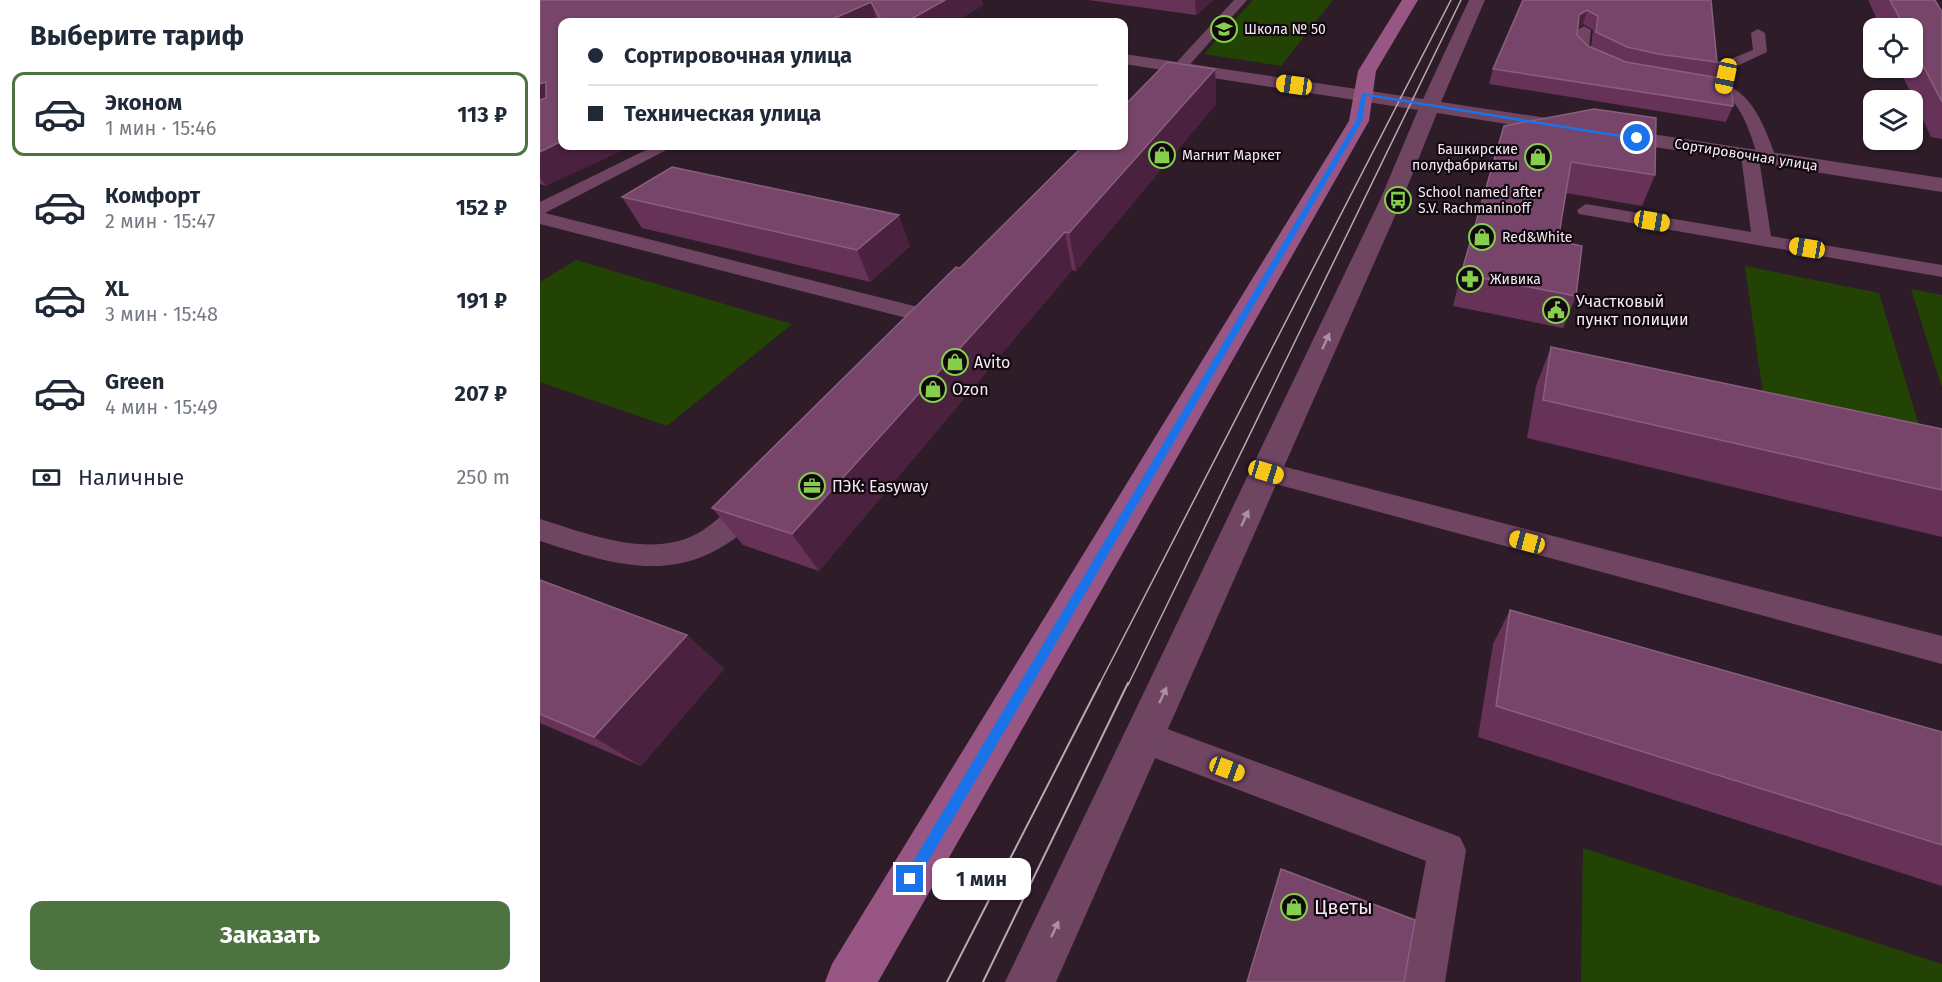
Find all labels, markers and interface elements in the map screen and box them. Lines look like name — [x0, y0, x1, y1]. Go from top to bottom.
school or university icon: Школа № 50 — [1209, 14, 1239, 44]
map controls — [1863, 18, 1923, 150]
button: locate — [1863, 18, 1923, 78]
text: Выберите тариф — [30, 20, 244, 52]
place label: Школа № 50 — [1244, 21, 1326, 38]
text: Сортировочная улица — [624, 42, 852, 69]
car — [1713, 57, 1739, 95]
car — [1275, 74, 1313, 96]
icon: car — [33, 87, 87, 141]
text: Эконом — [105, 89, 182, 116]
button: layers — [1863, 90, 1923, 150]
text: Техническая улица — [624, 100, 821, 127]
text: 113 ₽ — [457, 101, 507, 128]
text: 1 мин · 15:46 — [105, 116, 216, 140]
route start — [1623, 124, 1650, 151]
street label: Сортировочная улица — [1673, 135, 1819, 175]
shop icon: Магнит Маркет — [1147, 140, 1177, 170]
place label: Башкирские полуфабрикаты — [1412, 141, 1518, 174]
shop icon: Башкирские полуфабрикаты — [1523, 142, 1553, 172]
place label: Магнит Маркет — [1182, 147, 1281, 164]
icon: car — [33, 180, 87, 234]
text: Комфорт — [105, 182, 200, 209]
place label: School named after S.V. Rachmaninoff — [1418, 184, 1543, 217]
bus stop icon: School named after S.V. Rachmaninoff — [1383, 185, 1413, 215]
text: 152 ₽ — [456, 194, 507, 221]
text: 2 мин · 15:47 — [105, 209, 215, 233]
car — [1633, 209, 1671, 233]
shop icon: Red&White — [1467, 222, 1497, 252]
place label: Red&White — [1502, 229, 1572, 246]
car — [1788, 236, 1826, 260]
pharmacy icon: Живика — [1455, 264, 1485, 294]
place label: Живика — [1490, 271, 1541, 288]
icon: car — [33, 273, 87, 327]
text: XL — [105, 275, 129, 302]
text: 191 ₽ — [456, 287, 507, 314]
place label: Участковый пункт полиции — [1576, 292, 1689, 329]
public building icon: Участковый пункт полиции — [1541, 295, 1571, 325]
text: 3 мин · 15:48 — [105, 302, 218, 326]
one-way arrow — [1322, 332, 1331, 349]
shop icon: Avito — [940, 347, 970, 377]
place label: Avito — [974, 353, 1010, 372]
icon: car — [33, 366, 87, 420]
text: Green — [105, 368, 164, 395]
shop icon: Ozon — [918, 374, 948, 404]
text: 207 ₽ — [455, 380, 507, 407]
place label: Ozon — [952, 380, 989, 399]
text: 4 мин · 15:49 — [105, 395, 218, 419]
car — [1246, 458, 1286, 486]
icon: cash — [30, 461, 63, 494]
text: Наличные — [78, 464, 184, 491]
text: 250 m — [456, 465, 510, 489]
office icon: ПЭК: Easyway — [797, 471, 827, 501]
place label: ПЭК: Easyway — [832, 477, 929, 496]
one-way arrow — [1240, 509, 1249, 526]
car — [1507, 529, 1547, 555]
one-way arrow — [1158, 685, 1168, 703]
car — [1207, 754, 1247, 784]
callout: 1 мин — [931, 858, 1030, 900]
route end — [896, 865, 923, 892]
text: 1 мин — [956, 867, 1007, 891]
shop icon: Цветы — [1279, 892, 1309, 922]
place label: Цветы — [1314, 895, 1373, 919]
button: Заказать — [30, 901, 510, 970]
one-way arrow — [1050, 920, 1059, 937]

